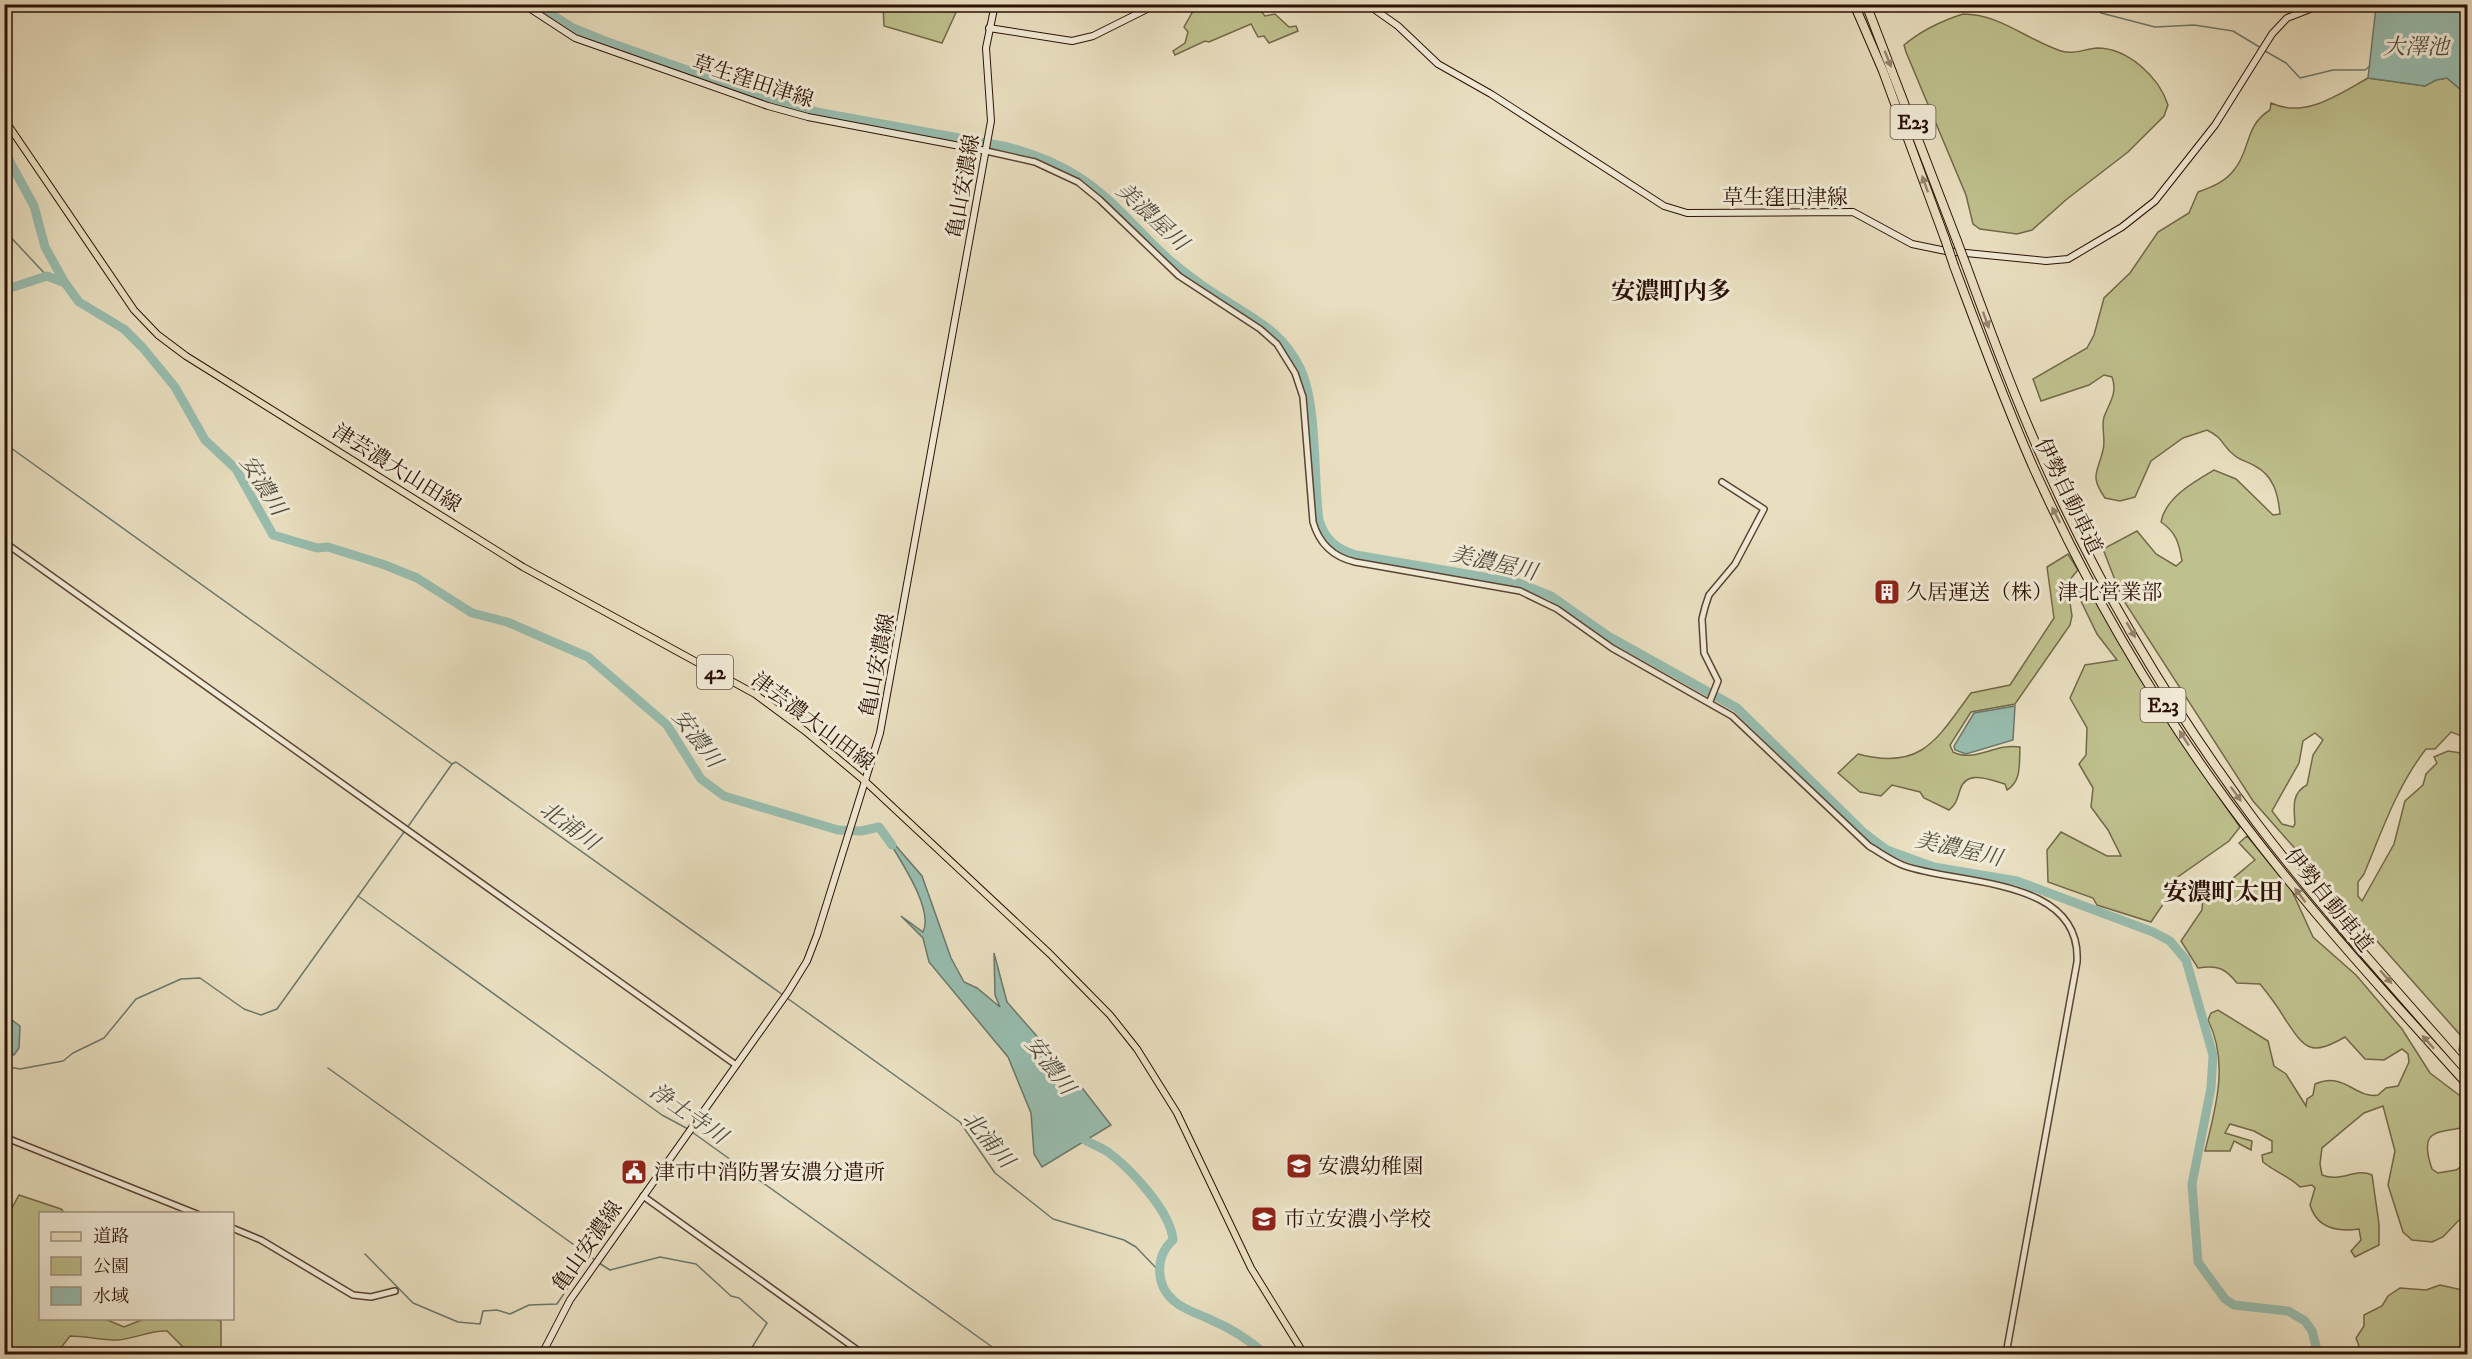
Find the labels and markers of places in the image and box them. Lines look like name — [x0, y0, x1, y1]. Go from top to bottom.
building icon: 久居運送（株） 津北営業部 — [1872, 577, 1902, 607]
place label: 久居運送（株） 津北営業部 — [1906, 580, 2163, 606]
school or university icon: 安濃幼稚園 — [1284, 1151, 1314, 1181]
place label: 安濃幼稚園 — [1318, 1154, 1423, 1180]
public building icon: 津市中消防署安濃分遣所 — [619, 1157, 649, 1187]
place label: 津市中消防署安濃分遣所 — [654, 1160, 885, 1186]
school or university icon: 市立安濃小学校 — [1249, 1204, 1279, 1234]
place label: 市立安濃小学校 — [1284, 1207, 1431, 1233]

